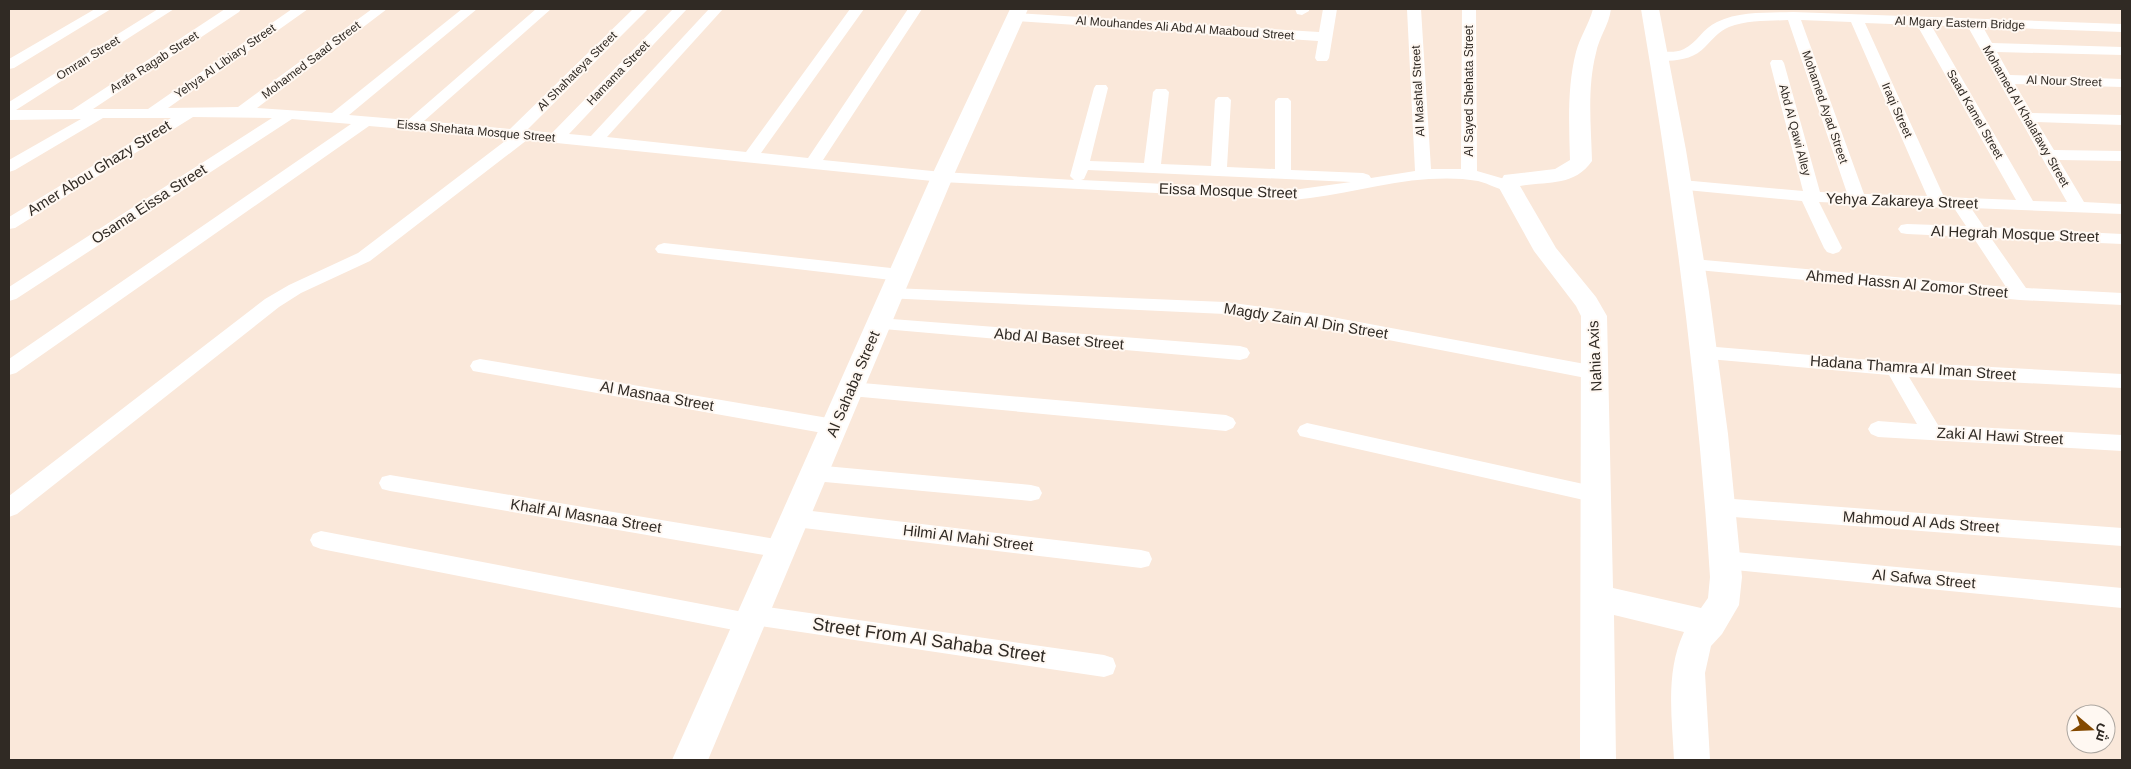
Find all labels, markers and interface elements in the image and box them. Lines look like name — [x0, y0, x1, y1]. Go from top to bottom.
street label: Al Mouhandes Ali Abd Al Maaboud Street — [1075, 13, 1295, 43]
street label: Al Mgary Eastern Bridge — [1895, 14, 2026, 32]
street label: Mohamed Saad Street — [259, 18, 364, 102]
street label: Yehya Al Libiary Street — [172, 20, 279, 101]
street label: Al Sayed Shehata Street — [1462, 25, 1476, 157]
street label: Arafa Ragab Street — [107, 28, 201, 96]
street label: Al Shahateya Street — [534, 28, 620, 114]
street label: Omran Street — [54, 33, 123, 83]
street label: Hamama Street — [584, 37, 653, 108]
street label: Mohamed Al Khalafawy Street — [1980, 43, 2073, 190]
street label: Al Mashtal Street — [1409, 44, 1427, 137]
street label: Mohamed Ayad Street — [1799, 49, 1851, 166]
street label: Saad Kamel Street — [1944, 67, 2007, 162]
street label: Al Nour Street — [2026, 73, 2103, 89]
street label: Iraqi Street — [1879, 80, 1916, 140]
street label: Abd Al Qawi Alley — [1776, 83, 1814, 177]
street label: Amer Abou Ghazy Street — [24, 116, 174, 219]
street label: Eissa Shehata Mosque Street — [396, 117, 556, 145]
street label: Osama Eissa Street — [88, 160, 210, 247]
street label: Eissa Mosque Street — [1159, 180, 1298, 201]
street label: Yehya Zakareya Street — [1826, 189, 1979, 212]
street label: Al Hegrah Mosque Street — [1931, 222, 2100, 245]
street label: Ahmed Hassn Al Zomor Street — [1805, 266, 2010, 301]
street label: Magdy Zain Al Din Street — [1223, 299, 1390, 342]
street label: Nahia Axis — [1584, 320, 1605, 392]
street label: Abd Al Baset Street — [994, 324, 1125, 353]
street label: Al Sahaba Street — [823, 328, 883, 439]
street label: Hadana Thamra Al Iman Street — [1809, 352, 2017, 383]
street label: Al Masnaa Street — [599, 377, 716, 414]
street label: Zaki Al Hawi Street — [1936, 424, 2065, 447]
street label: Khalf Al Masnaa Street — [509, 495, 664, 536]
street label: Mahmoud Al Ads Street — [1842, 508, 2001, 536]
street label: Hilmi Al Mahi Street — [902, 521, 1035, 554]
street label: Al Safwa Street — [1872, 566, 1977, 592]
street label: Street From Al Sahaba Street — [811, 614, 1047, 666]
north arrow — [2066, 704, 2116, 754]
text: ش — [2092, 722, 2114, 744]

